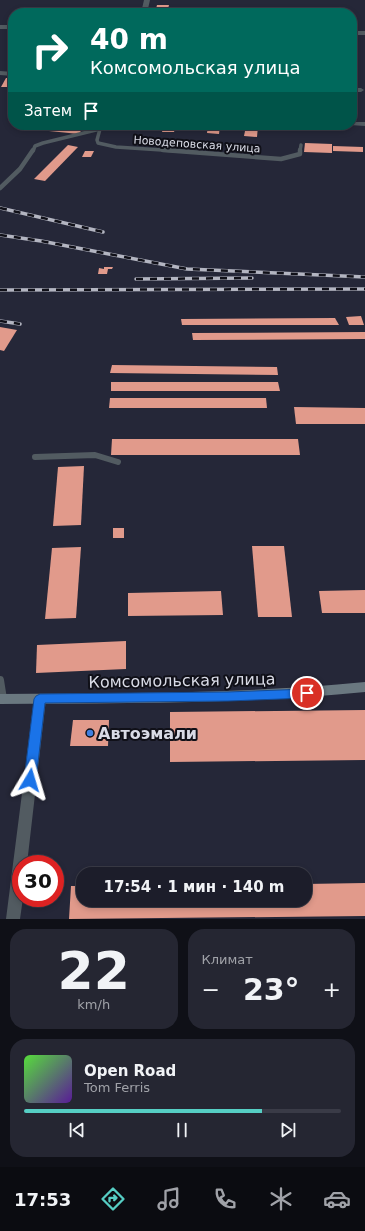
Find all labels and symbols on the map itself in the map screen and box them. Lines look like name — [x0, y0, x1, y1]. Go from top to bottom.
street label: Новодеповская улица — [133, 134, 261, 155]
street label: Комсомольская улица — [88, 669, 276, 692]
pin — [290, 676, 324, 710]
place label: Автоэмали — [98, 724, 197, 743]
marker: Автоэмали — [85, 728, 95, 738]
position arrow — [9, 759, 51, 801]
speed limit sign: 30 — [12, 855, 64, 907]

